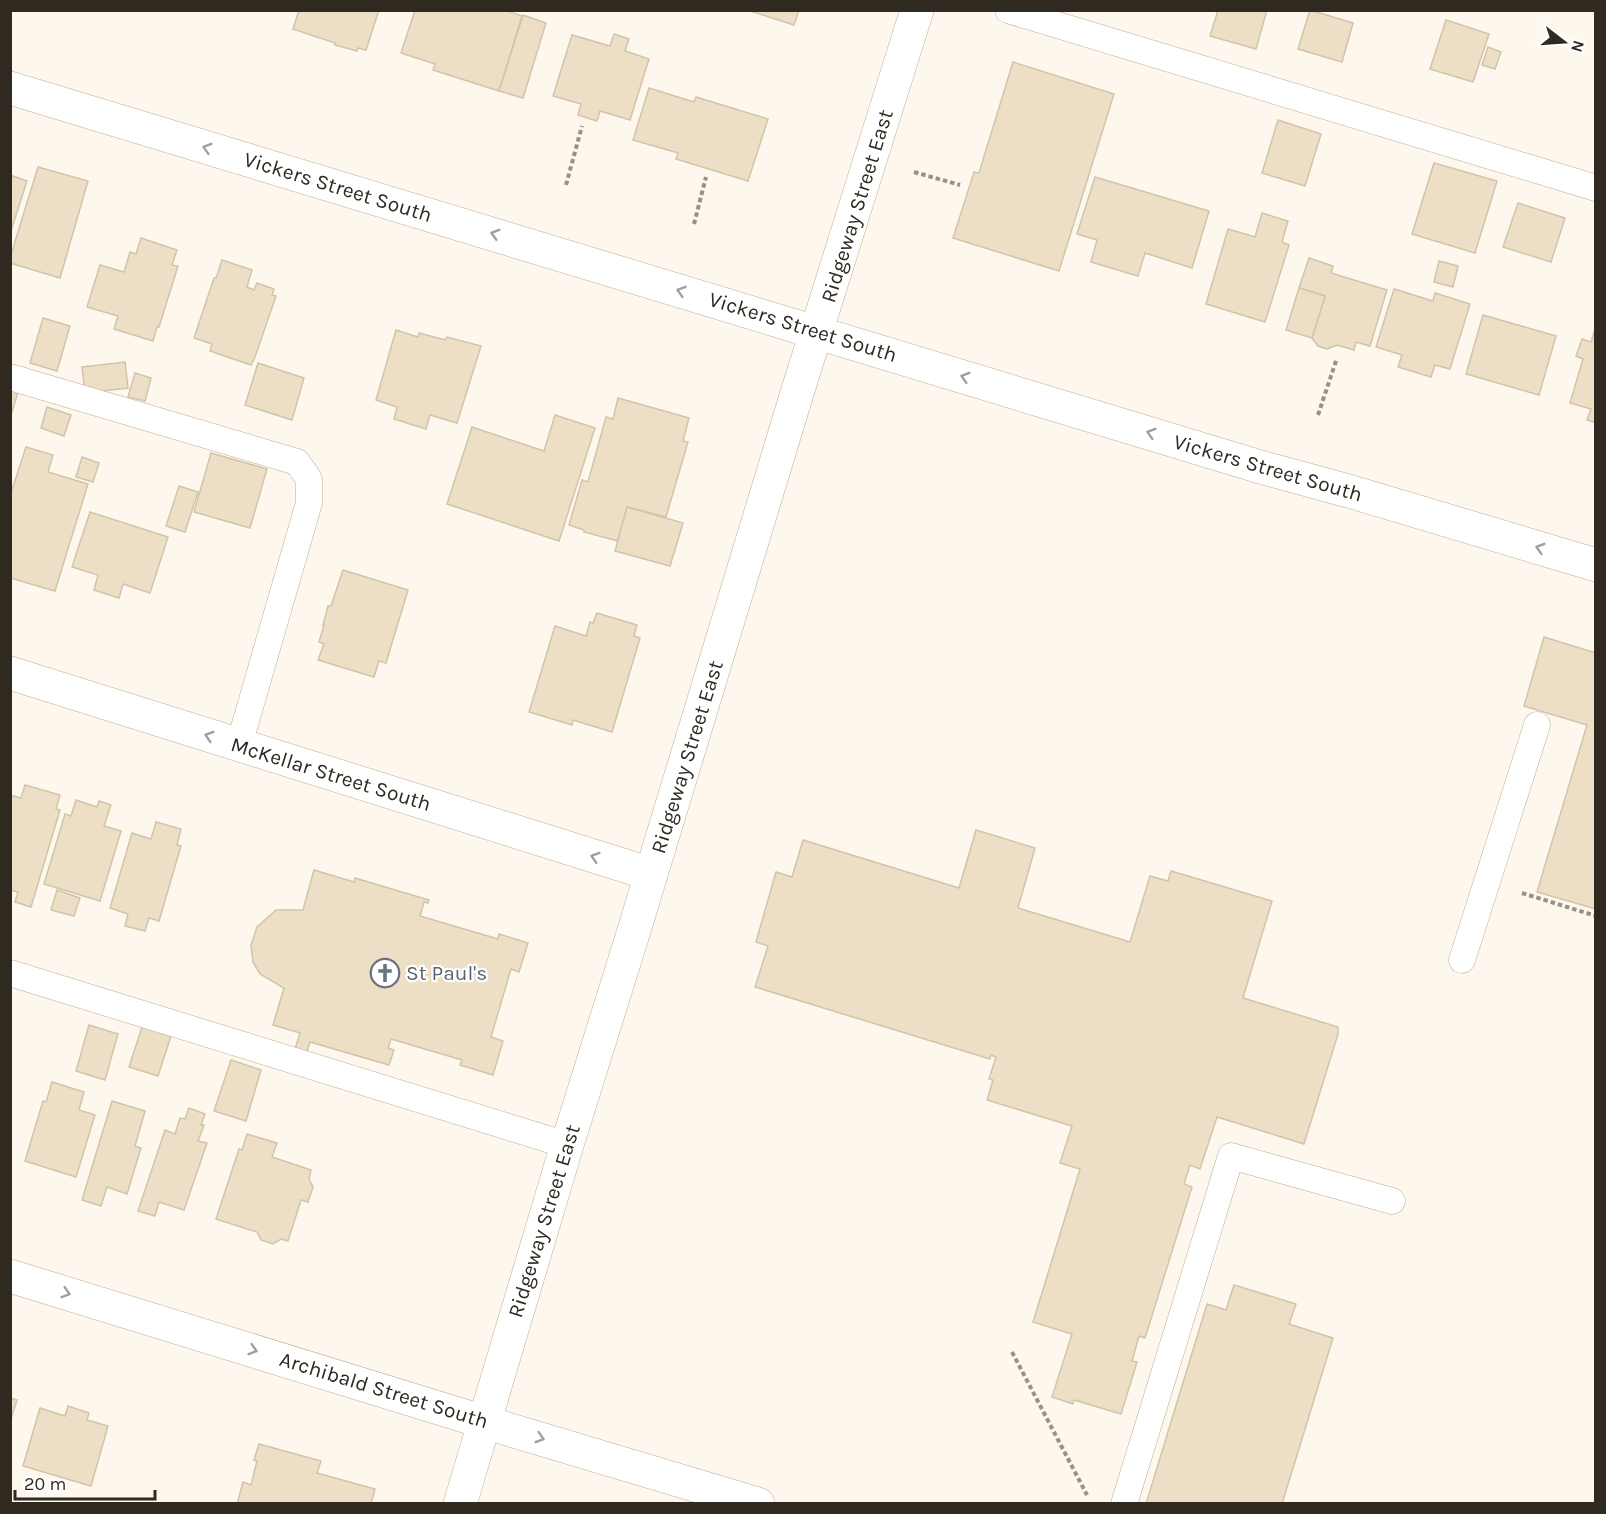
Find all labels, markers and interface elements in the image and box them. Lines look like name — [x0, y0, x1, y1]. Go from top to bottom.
north arrow — [1534, 12, 1594, 72]
text: N — [1567, 38, 1589, 55]
street label: Ridgeway Street East — [816, 106, 898, 305]
one-way arrow — [202, 143, 213, 155]
street label: Vickers Street South — [241, 147, 435, 227]
one-way arrow — [490, 229, 501, 241]
one-way arrow — [676, 286, 687, 298]
street label: Vickers Street South — [706, 287, 900, 367]
one-way arrow — [960, 372, 971, 384]
one-way arrow — [1146, 428, 1157, 440]
street label: Vickers Street South — [1171, 430, 1365, 506]
one-way arrow — [1535, 543, 1546, 555]
street label: Ridgeway Street East — [646, 657, 728, 856]
one-way arrow — [204, 730, 215, 743]
street label: McKellar Street South — [228, 732, 434, 816]
one-way arrow — [590, 851, 601, 864]
church icon: St Paul's — [369, 957, 401, 989]
place label: St Paul's — [406, 961, 487, 985]
street label: Ridgeway Street East — [503, 1121, 585, 1320]
one-way arrow — [60, 1286, 71, 1298]
one-way arrow — [247, 1343, 258, 1355]
street label: Archibald Street South — [277, 1347, 491, 1433]
one-way arrow — [534, 1431, 545, 1443]
scale bar — [15, 1463, 154, 1501]
text: 20 m — [24, 1473, 66, 1495]

